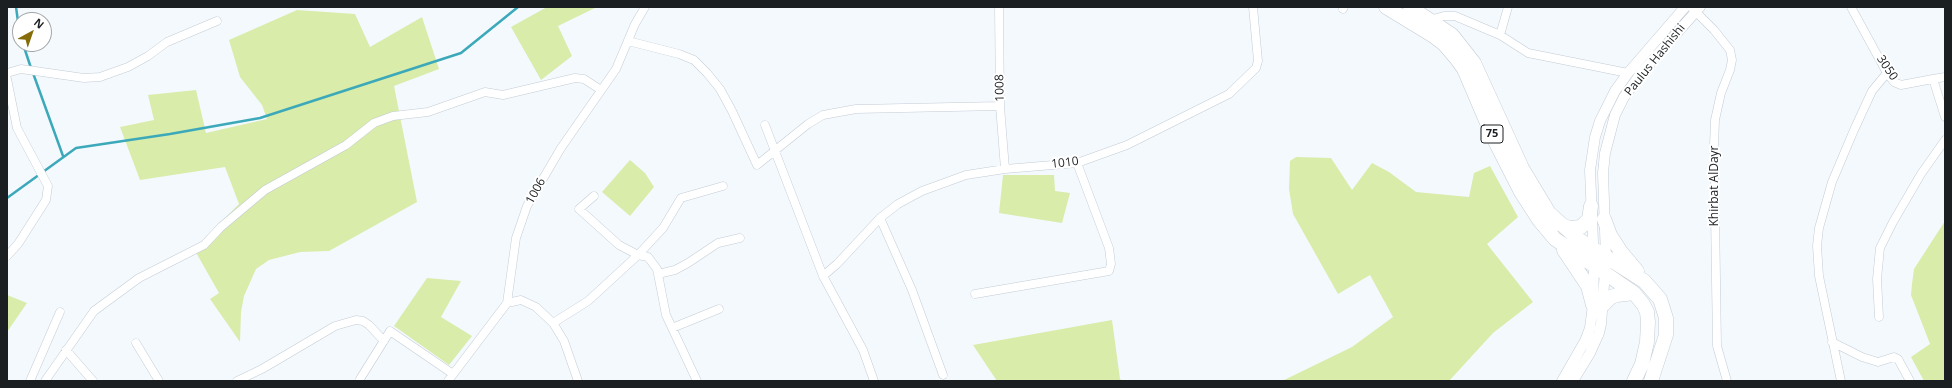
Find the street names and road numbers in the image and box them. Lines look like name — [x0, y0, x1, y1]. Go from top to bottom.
street label: Paulus Hashishi — [1622, 21, 1688, 99]
street label: 3050 — [1873, 53, 1901, 83]
street label: 1008 — [993, 74, 1007, 102]
road number: 75 — [1481, 125, 1503, 143]
street label: Khirbat AlDayr — [1708, 146, 1722, 226]
street label: 1010 — [1051, 154, 1079, 172]
street label: 1006 — [523, 176, 549, 206]

